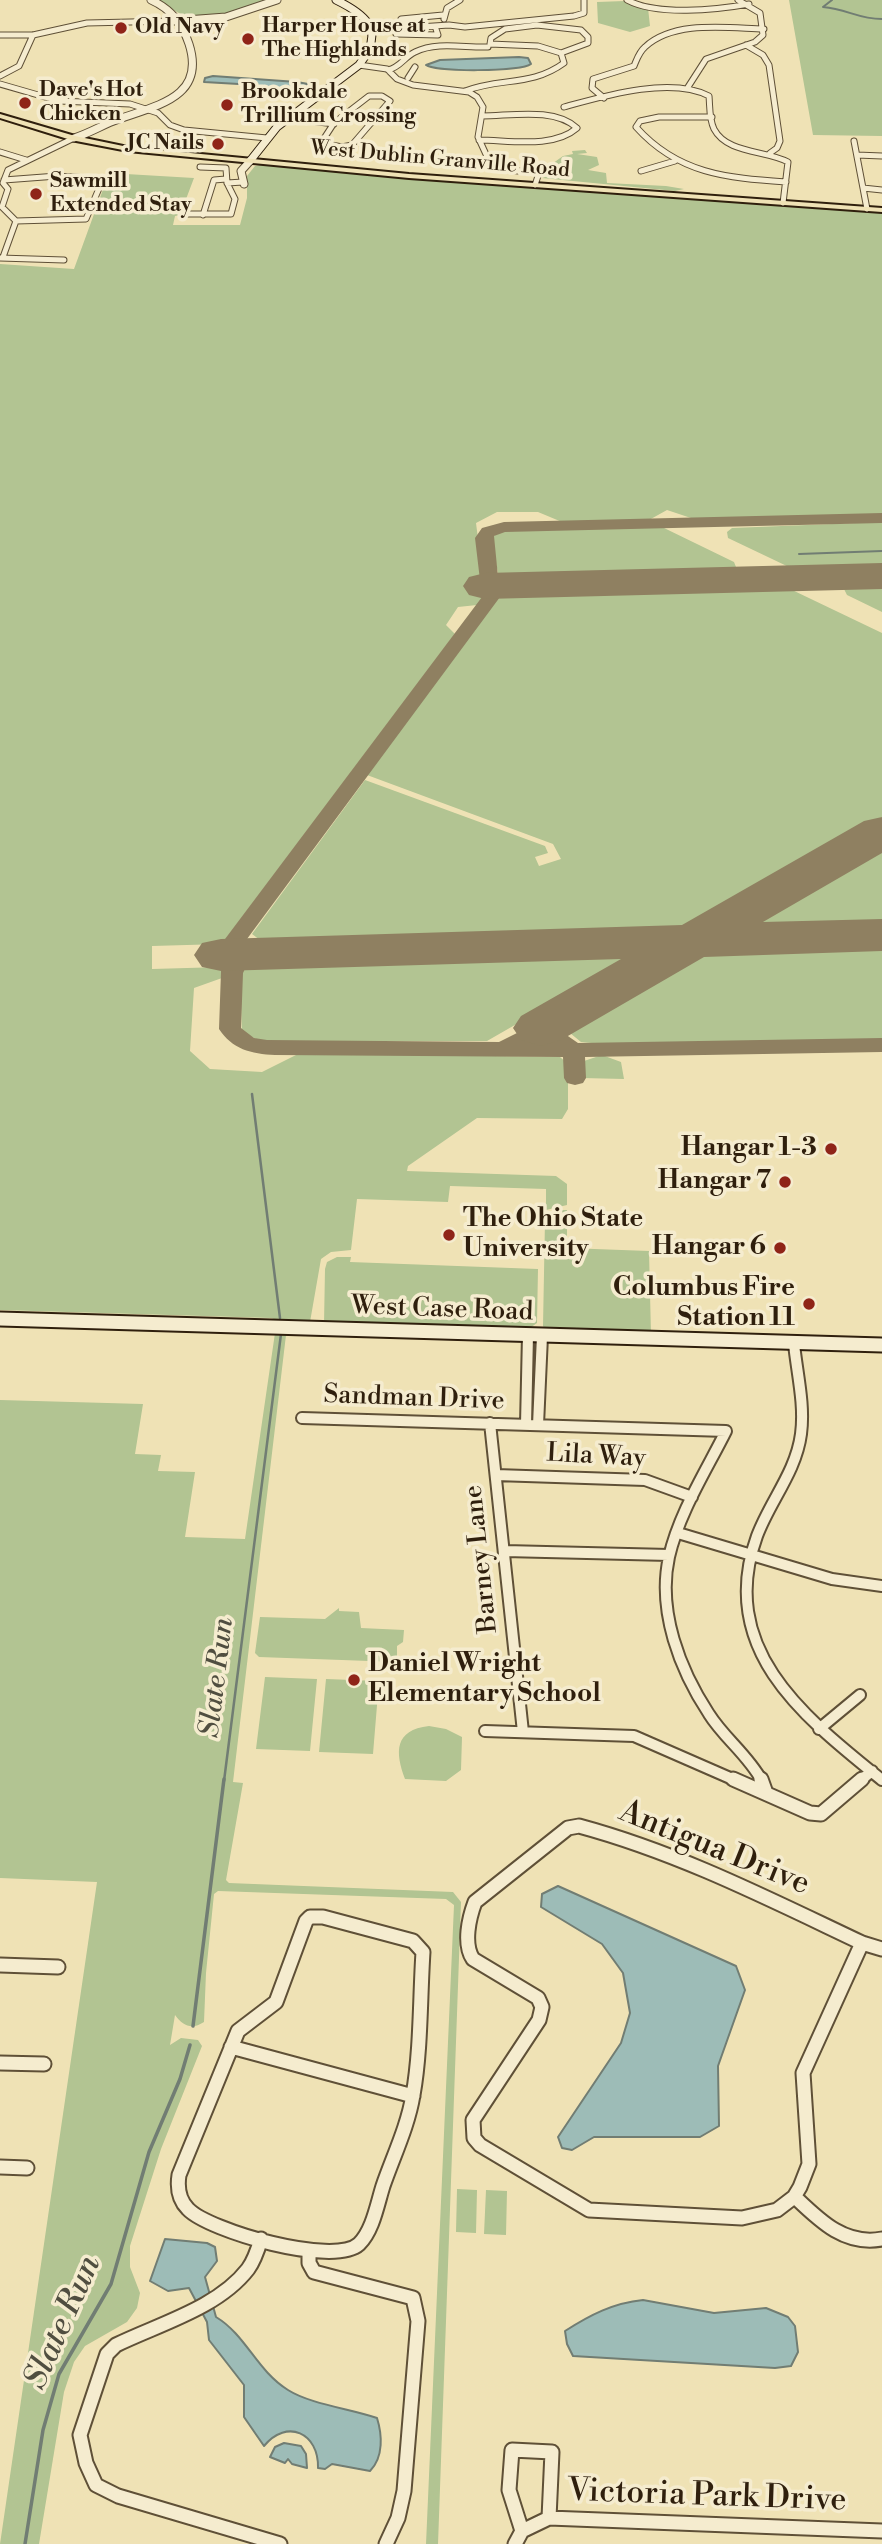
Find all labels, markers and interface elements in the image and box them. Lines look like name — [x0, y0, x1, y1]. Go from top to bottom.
place label: Harper House at The Highlands — [262, 14, 425, 64]
place label: Old Navy — [135, 15, 224, 41]
marker: Old Navy — [113, 20, 129, 36]
marker: Harper House at The Highlands — [240, 31, 256, 47]
place label: Dave's Hot Chicken — [39, 78, 143, 128]
place label: Brookdale Trillium Crossing — [241, 80, 416, 130]
marker: Dave's Hot Chicken — [17, 95, 33, 111]
marker: Brookdale Trillium Crossing — [219, 97, 235, 113]
place label: JC Nails — [127, 131, 204, 157]
marker: JC Nails — [210, 136, 226, 152]
street label: West Dublin Granville Road — [309, 136, 571, 184]
place label: Sawmill Extended Stay — [50, 169, 192, 219]
marker: Sawmill Extended Stay — [28, 186, 44, 202]
place label: Hangar 1-3 — [681, 1133, 817, 1165]
marker: Hangar 1-3 — [823, 1141, 839, 1157]
place label: Hangar 7 — [658, 1166, 771, 1198]
marker: Hangar 7 — [777, 1174, 793, 1190]
place label: The Ohio State University — [463, 1204, 643, 1266]
marker: The Ohio State University — [441, 1227, 457, 1243]
place label: Hangar 6 — [652, 1232, 766, 1264]
marker: Hangar 6 — [772, 1240, 788, 1256]
place label: Columbus Fire Station 11 — [613, 1273, 795, 1334]
street label: West Case Road — [350, 1291, 534, 1329]
marker: Columbus Fire Station 11 — [801, 1296, 817, 1312]
street label: Sandman Drive — [323, 1380, 505, 1418]
street label: Lila Way — [546, 1439, 646, 1475]
street label: Barney Lane — [459, 1483, 505, 1635]
water label: Slate Run — [194, 1616, 242, 1740]
place label: Daniel Wright Elementary School — [368, 1649, 601, 1710]
marker: Daniel Wright Elementary School — [346, 1672, 362, 1688]
street label: Antigua Drive — [613, 1793, 815, 1905]
water label: Slate Run — [17, 2250, 111, 2396]
street label: Victoria Park Drive — [567, 2473, 847, 2521]

